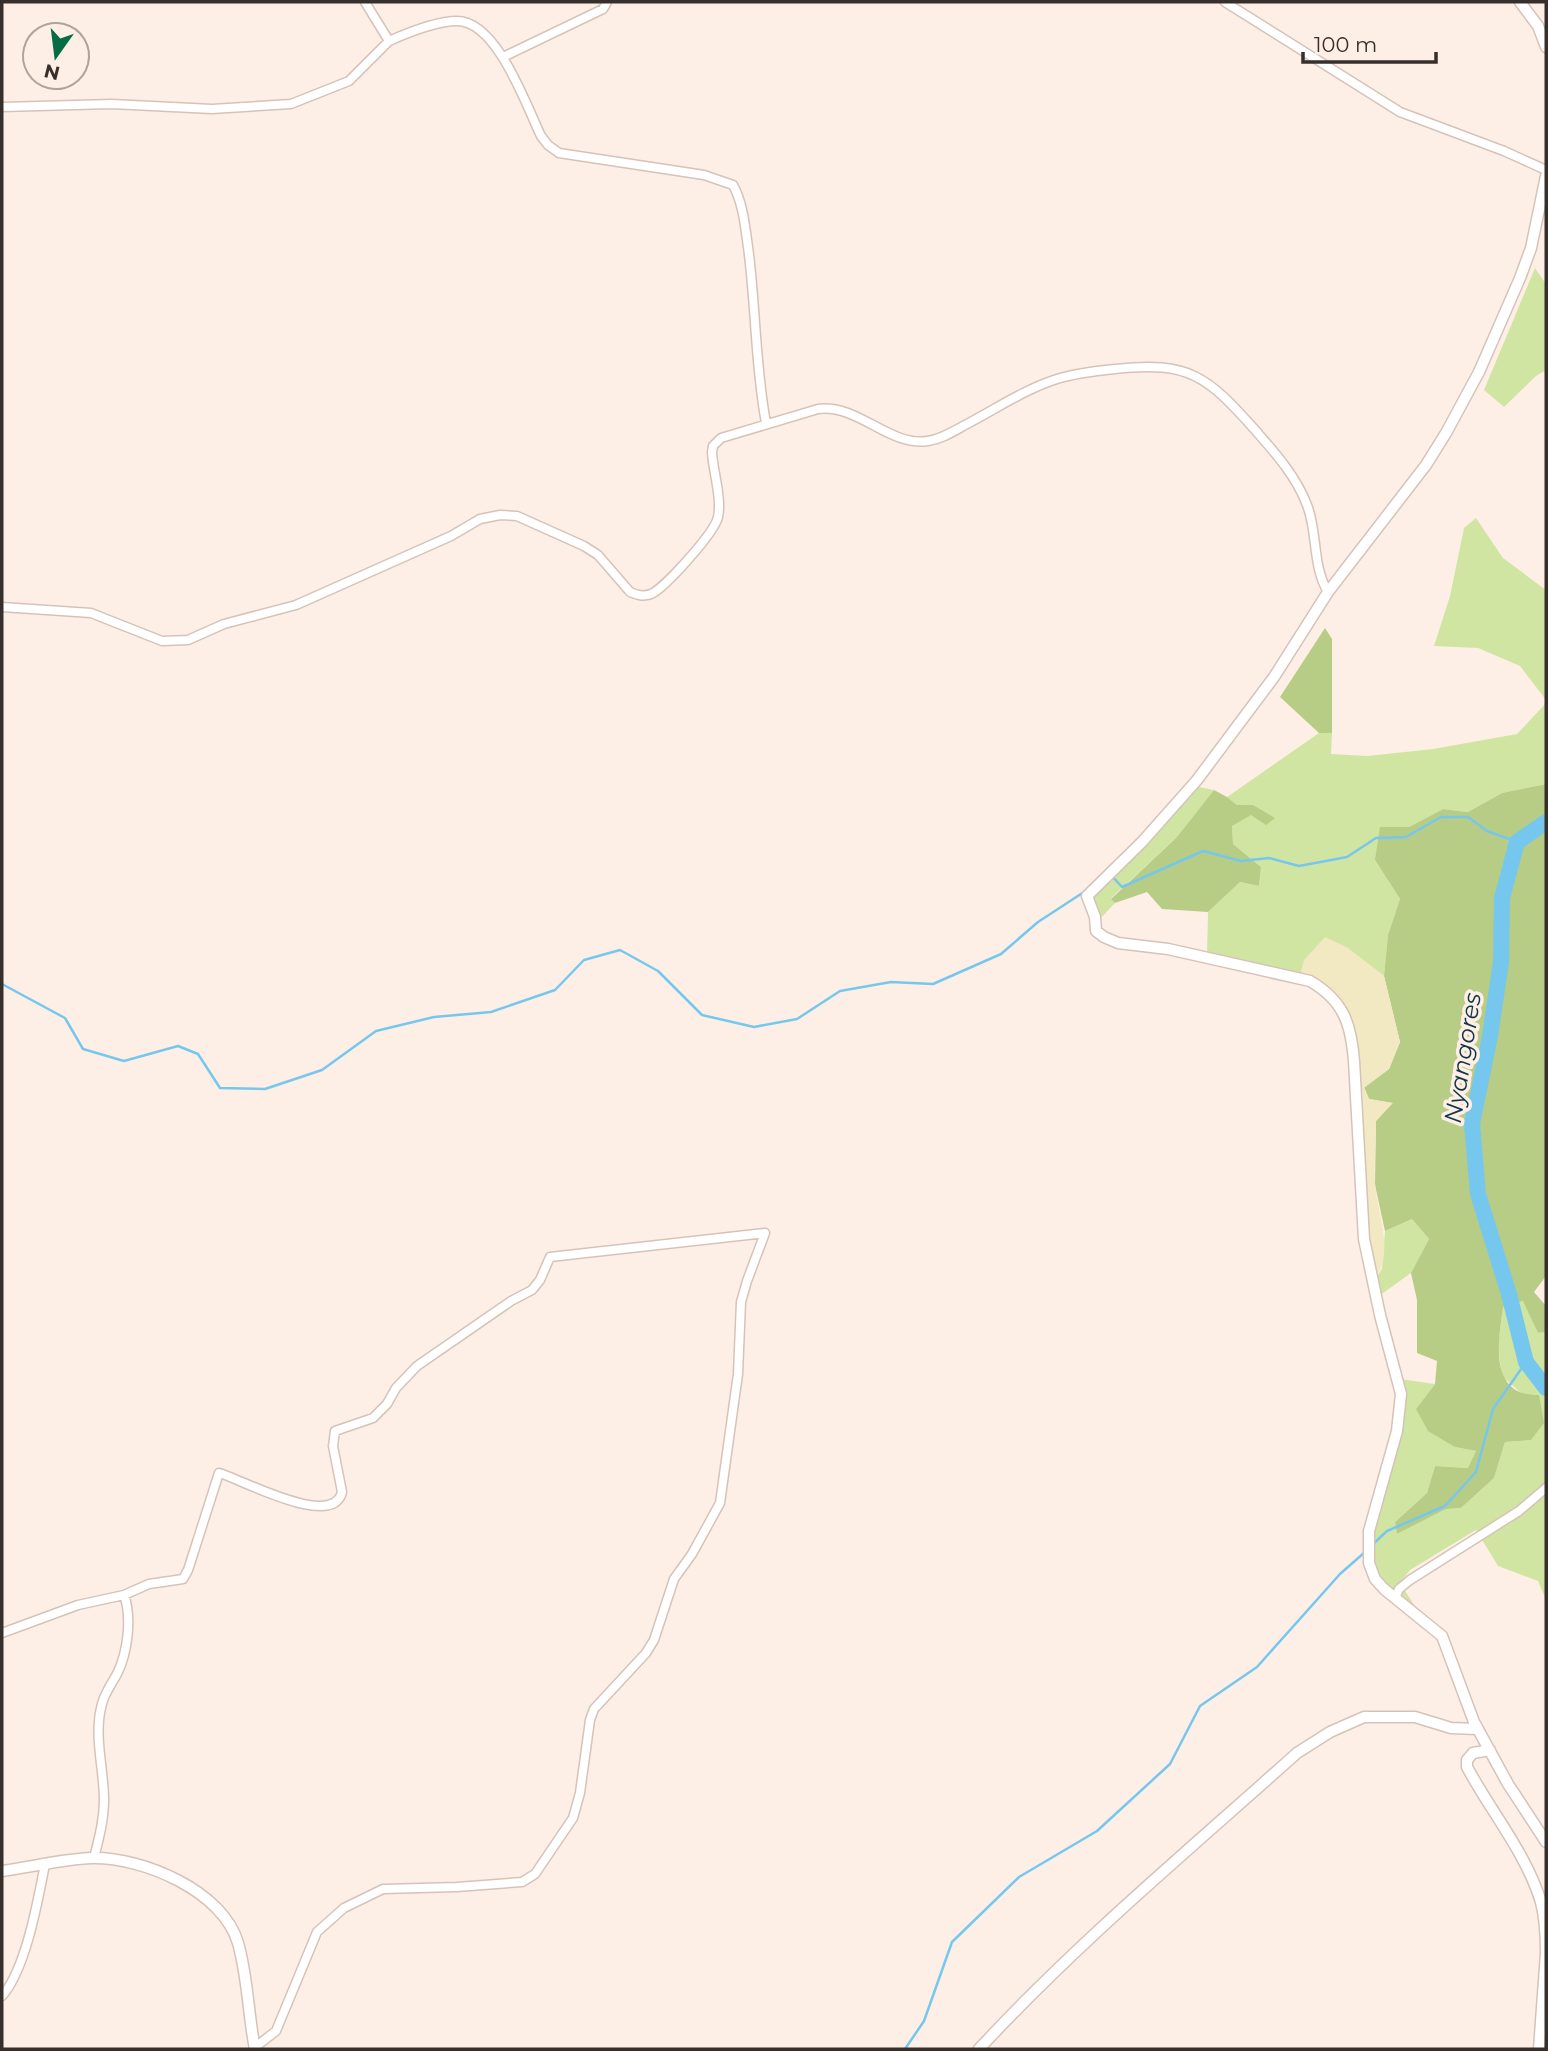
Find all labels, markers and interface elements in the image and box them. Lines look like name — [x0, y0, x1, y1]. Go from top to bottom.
north arrow — [21, 21, 91, 91]
scale bar — [1303, 21, 1436, 65]
text: 100 m — [1314, 32, 1377, 57]
text: N — [42, 59, 62, 85]
water label: Nyangores — [1438, 990, 1487, 1125]

